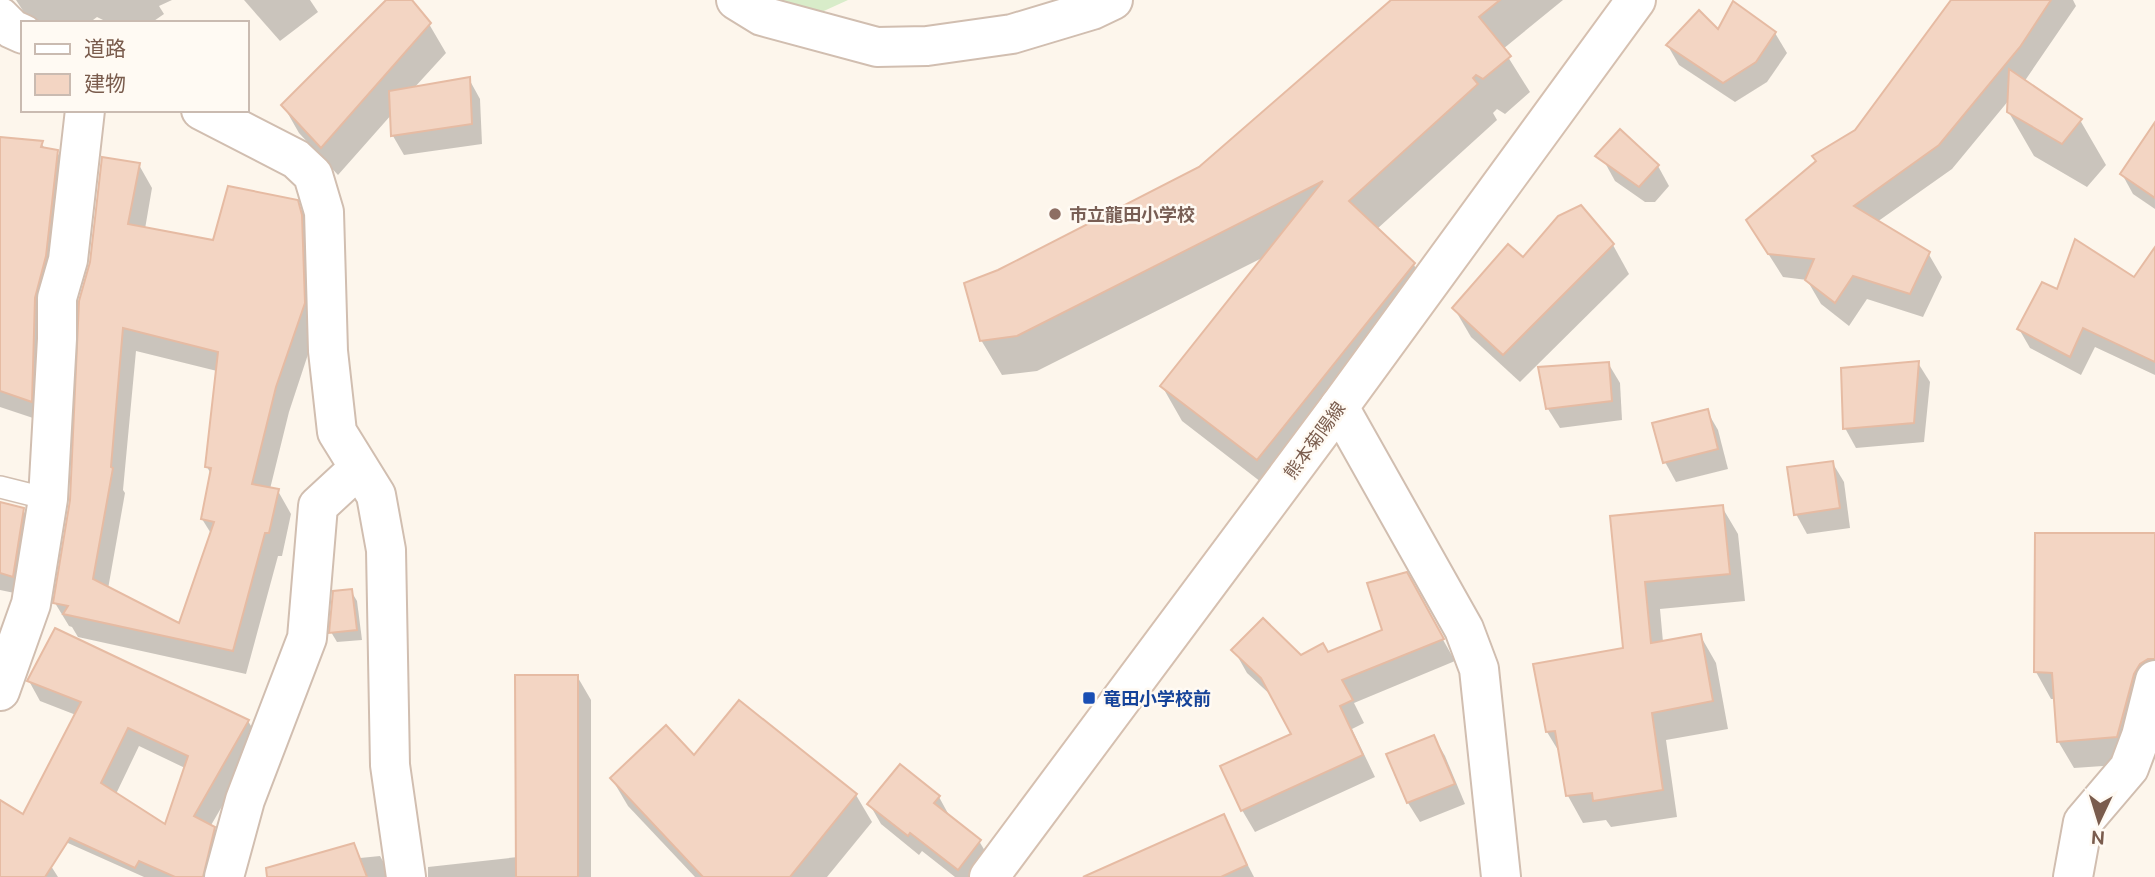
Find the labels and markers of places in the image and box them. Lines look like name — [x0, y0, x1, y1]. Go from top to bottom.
place label: 市立龍田小学校 — [1069, 204, 1195, 224]
marker: 市立龍田小学校 — [1047, 206, 1063, 222]
place label: 竜田小学校前 — [1103, 688, 1211, 708]
marker: 竜田小学校前 — [1081, 690, 1097, 706]

